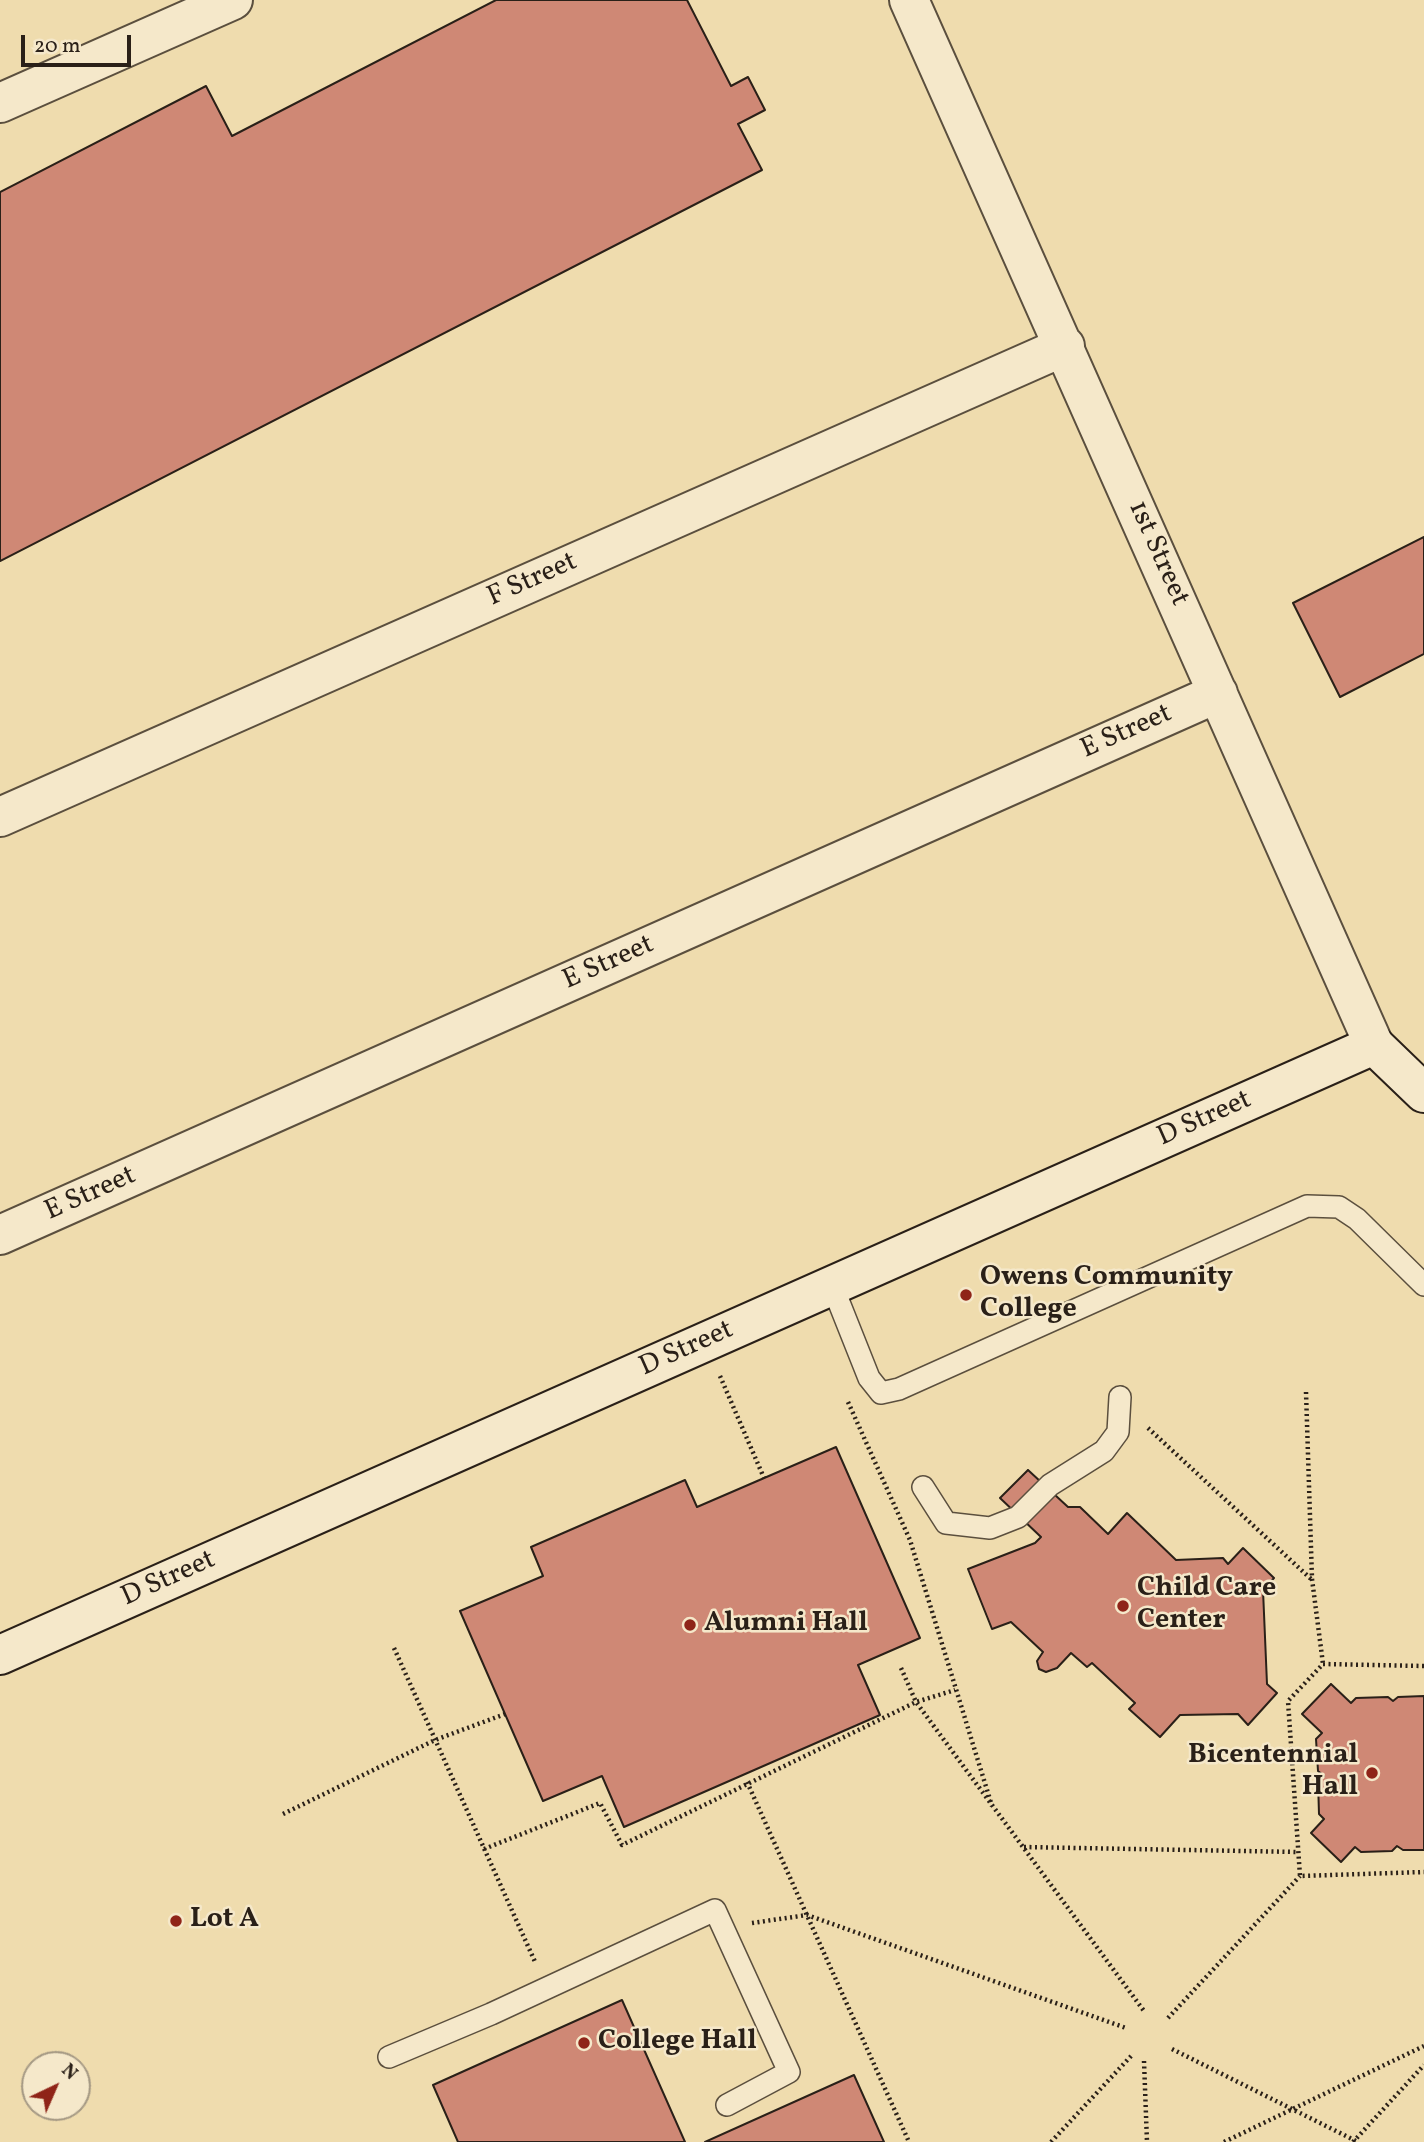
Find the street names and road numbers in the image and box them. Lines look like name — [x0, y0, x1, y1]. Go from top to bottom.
street label: 1st Street — [1119, 496, 1195, 612]
street label: F Street — [483, 546, 583, 616]
street label: E Street — [1076, 698, 1178, 768]
street label: E Street — [558, 929, 660, 999]
street label: D Street — [1153, 1084, 1257, 1156]
street label: E Street — [40, 1160, 142, 1230]
street label: D Street — [635, 1314, 739, 1386]
street label: D Street — [117, 1544, 221, 1616]

